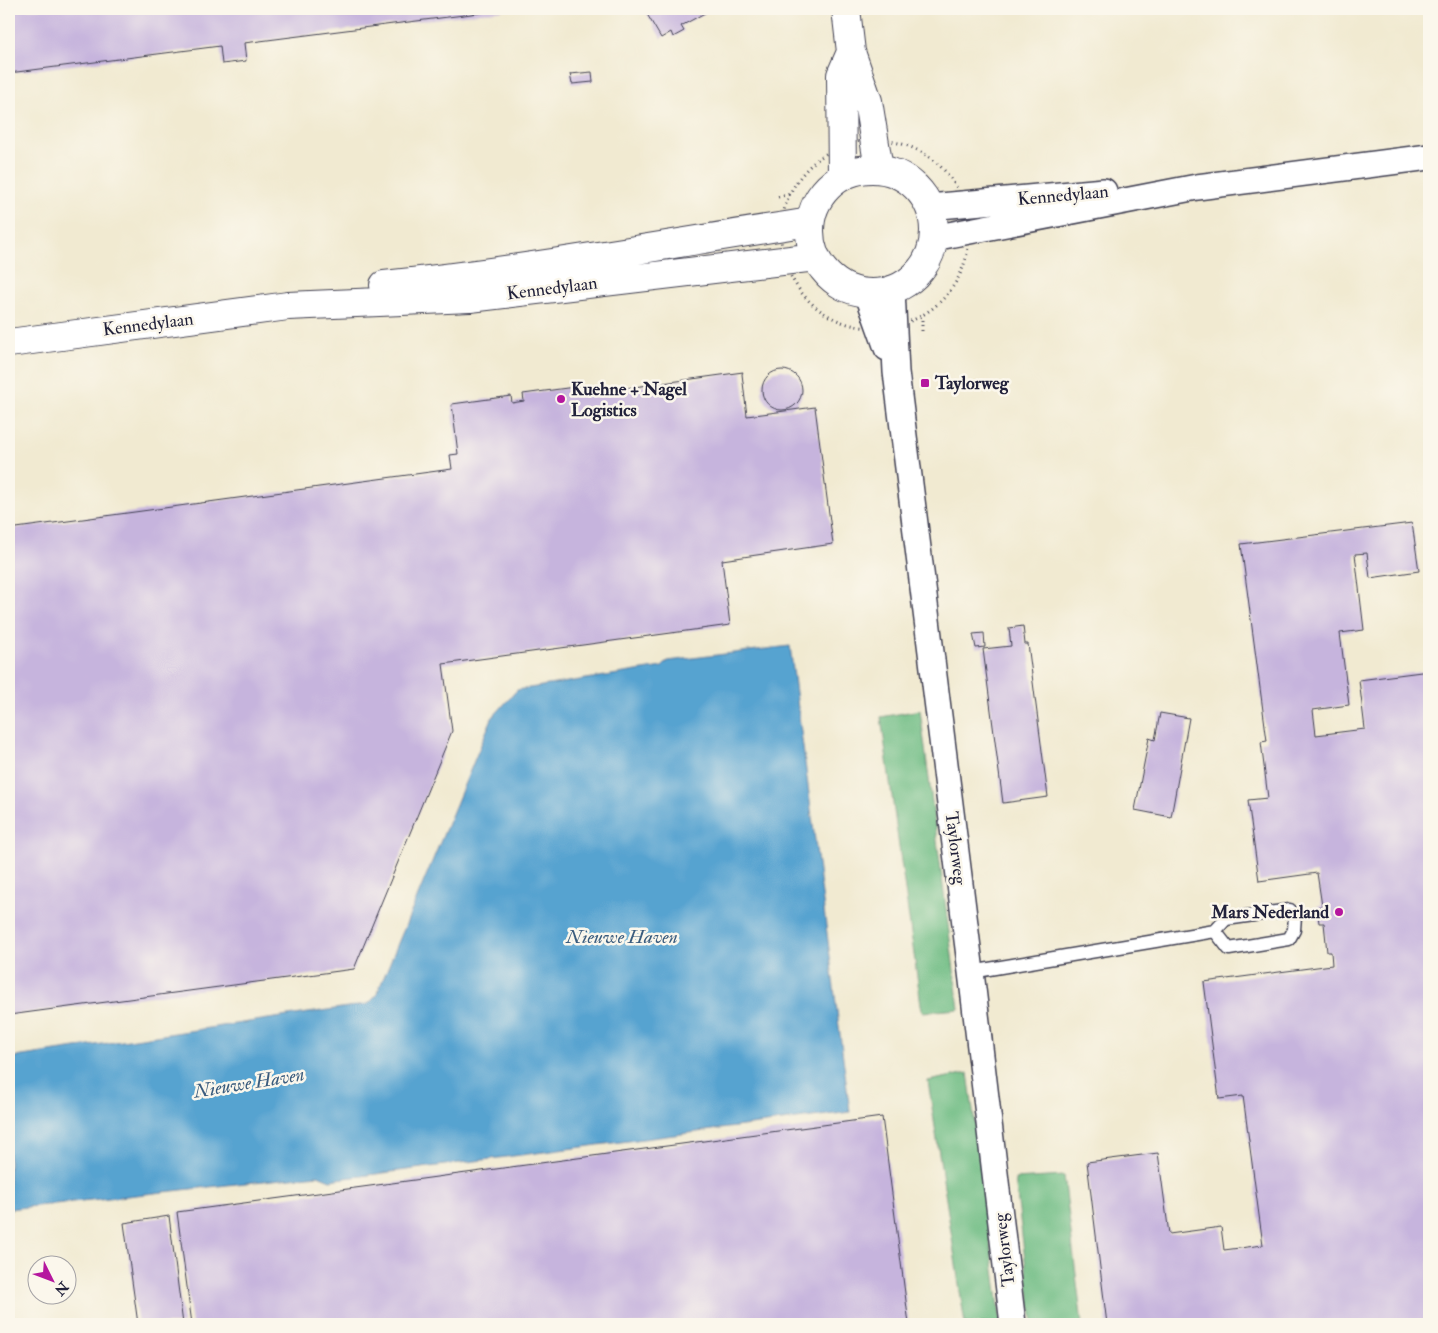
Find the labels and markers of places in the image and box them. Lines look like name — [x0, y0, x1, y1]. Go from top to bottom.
place label: Taylorweg — [934, 372, 1010, 395]
marker: Taylorweg — [919, 377, 931, 389]
place label: Kuehne + Nagel Logistics — [571, 378, 687, 422]
marker: Kuehne + Nagel Logistics — [555, 393, 567, 405]
place label: Mars Nederland — [1210, 901, 1329, 924]
marker: Mars Nederland — [1333, 906, 1345, 918]

